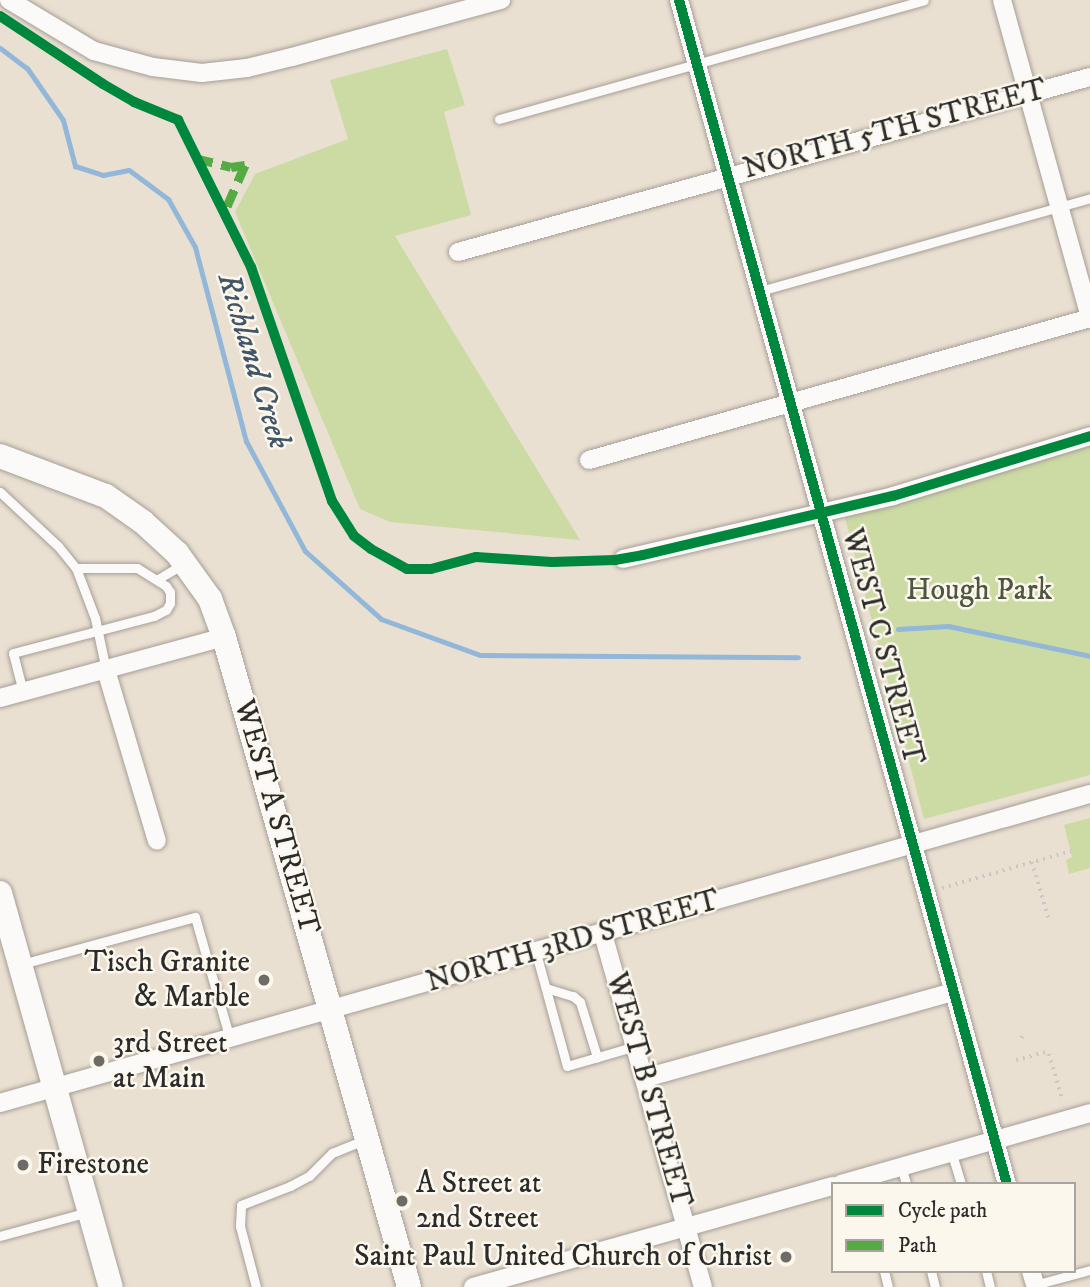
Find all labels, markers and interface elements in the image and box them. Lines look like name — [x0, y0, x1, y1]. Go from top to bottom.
street label: NORTH 5TH STREET — [739, 72, 1051, 188]
water label: Richland Creek — [208, 268, 298, 454]
street label: WEST C STREET — [833, 525, 931, 769]
park label: Hough Park — [906, 573, 1052, 609]
street label: WEST A STREET — [225, 695, 327, 939]
street label: NORTH 3RD STREET — [422, 883, 724, 1001]
place label: Tisch Granite & Marble — [84, 945, 250, 1016]
street label: WEST B STREET — [597, 968, 699, 1212]
marker: Tisch Granite & Marble — [256, 972, 272, 988]
place label: 3rd Street at Main — [113, 1026, 228, 1096]
marker: 3rd Street at Main — [91, 1053, 107, 1069]
place label: Firestone — [37, 1147, 149, 1183]
marker: Firestone — [15, 1157, 31, 1173]
place label: A Street at 2nd Street — [416, 1166, 541, 1236]
legend — [831, 1182, 1076, 1273]
marker: A Street at 2nd Street — [394, 1193, 410, 1209]
text: Cycle path — [898, 1198, 987, 1224]
text: Path — [898, 1233, 937, 1259]
place label: Saint Paul United Church of Christ — [354, 1239, 772, 1275]
marker: Saint Paul United Church of Christ — [778, 1249, 794, 1265]

